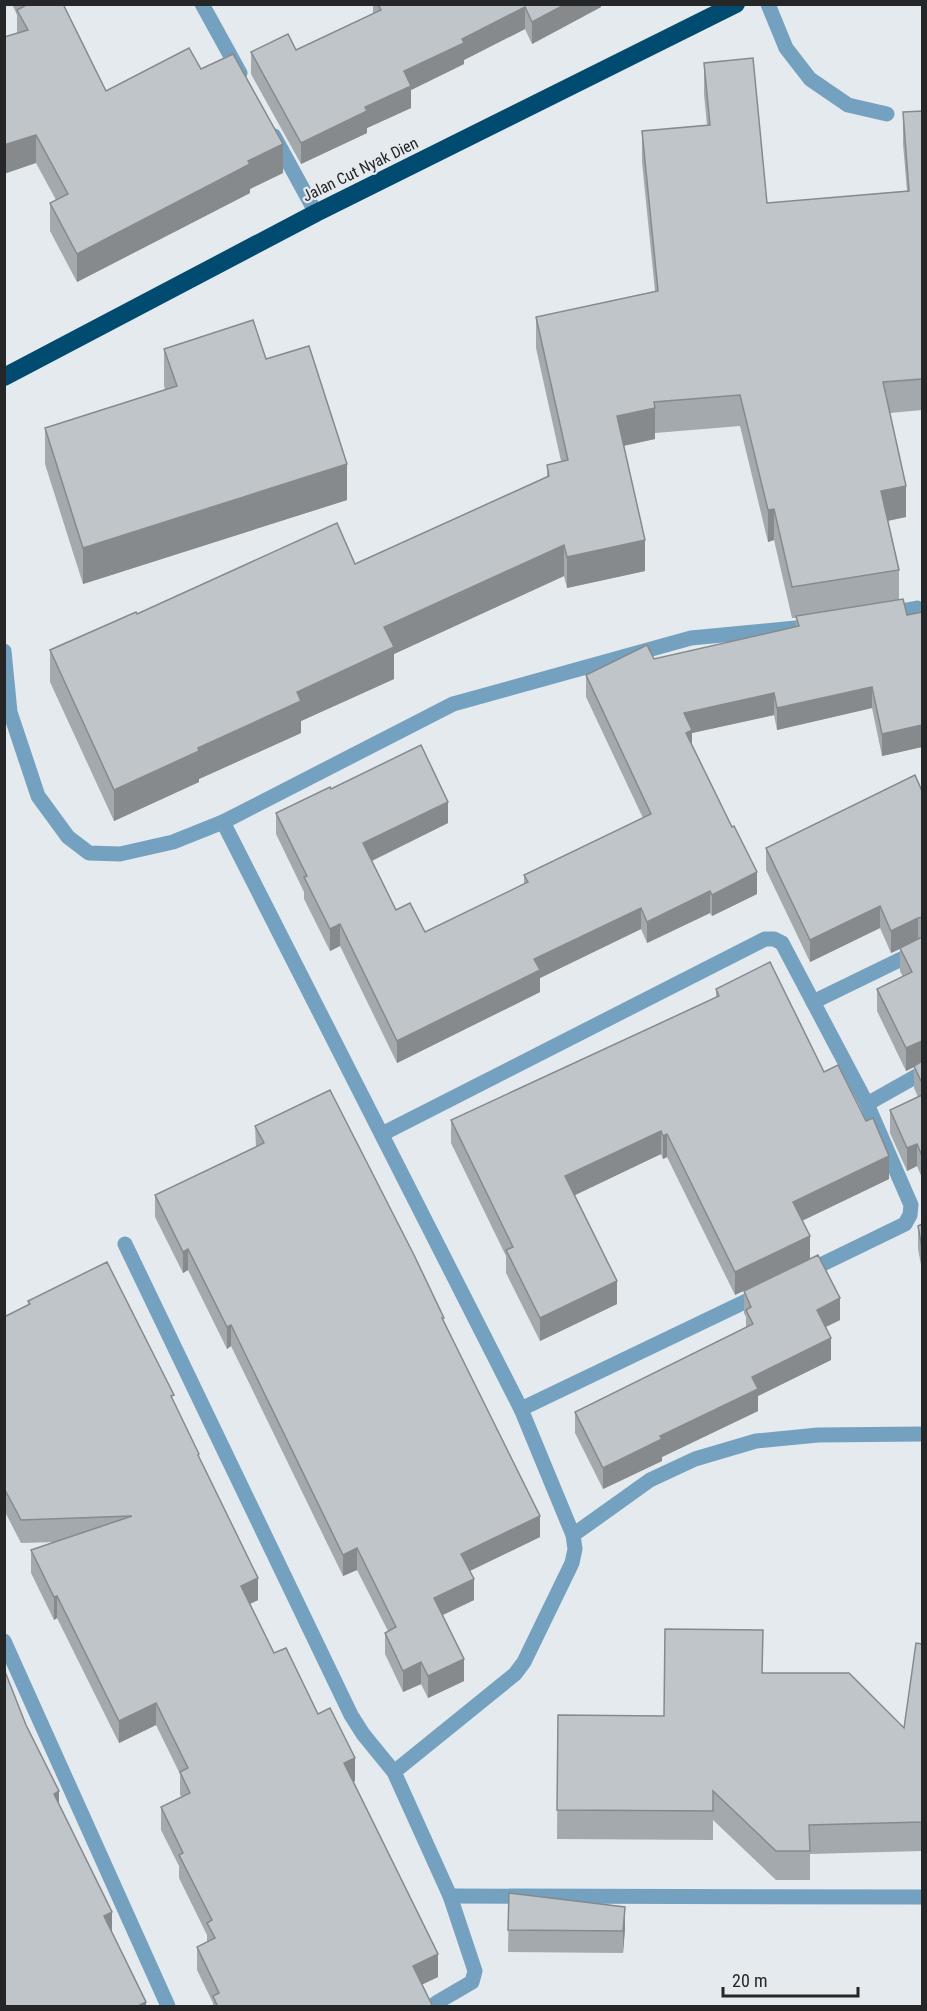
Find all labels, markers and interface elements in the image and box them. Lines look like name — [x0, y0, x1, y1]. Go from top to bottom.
street label: Jalan Cut Nyak Dien — [299, 133, 421, 206]
scale bar — [723, 1960, 858, 1998]
text: 20 m — [732, 1970, 767, 1991]

